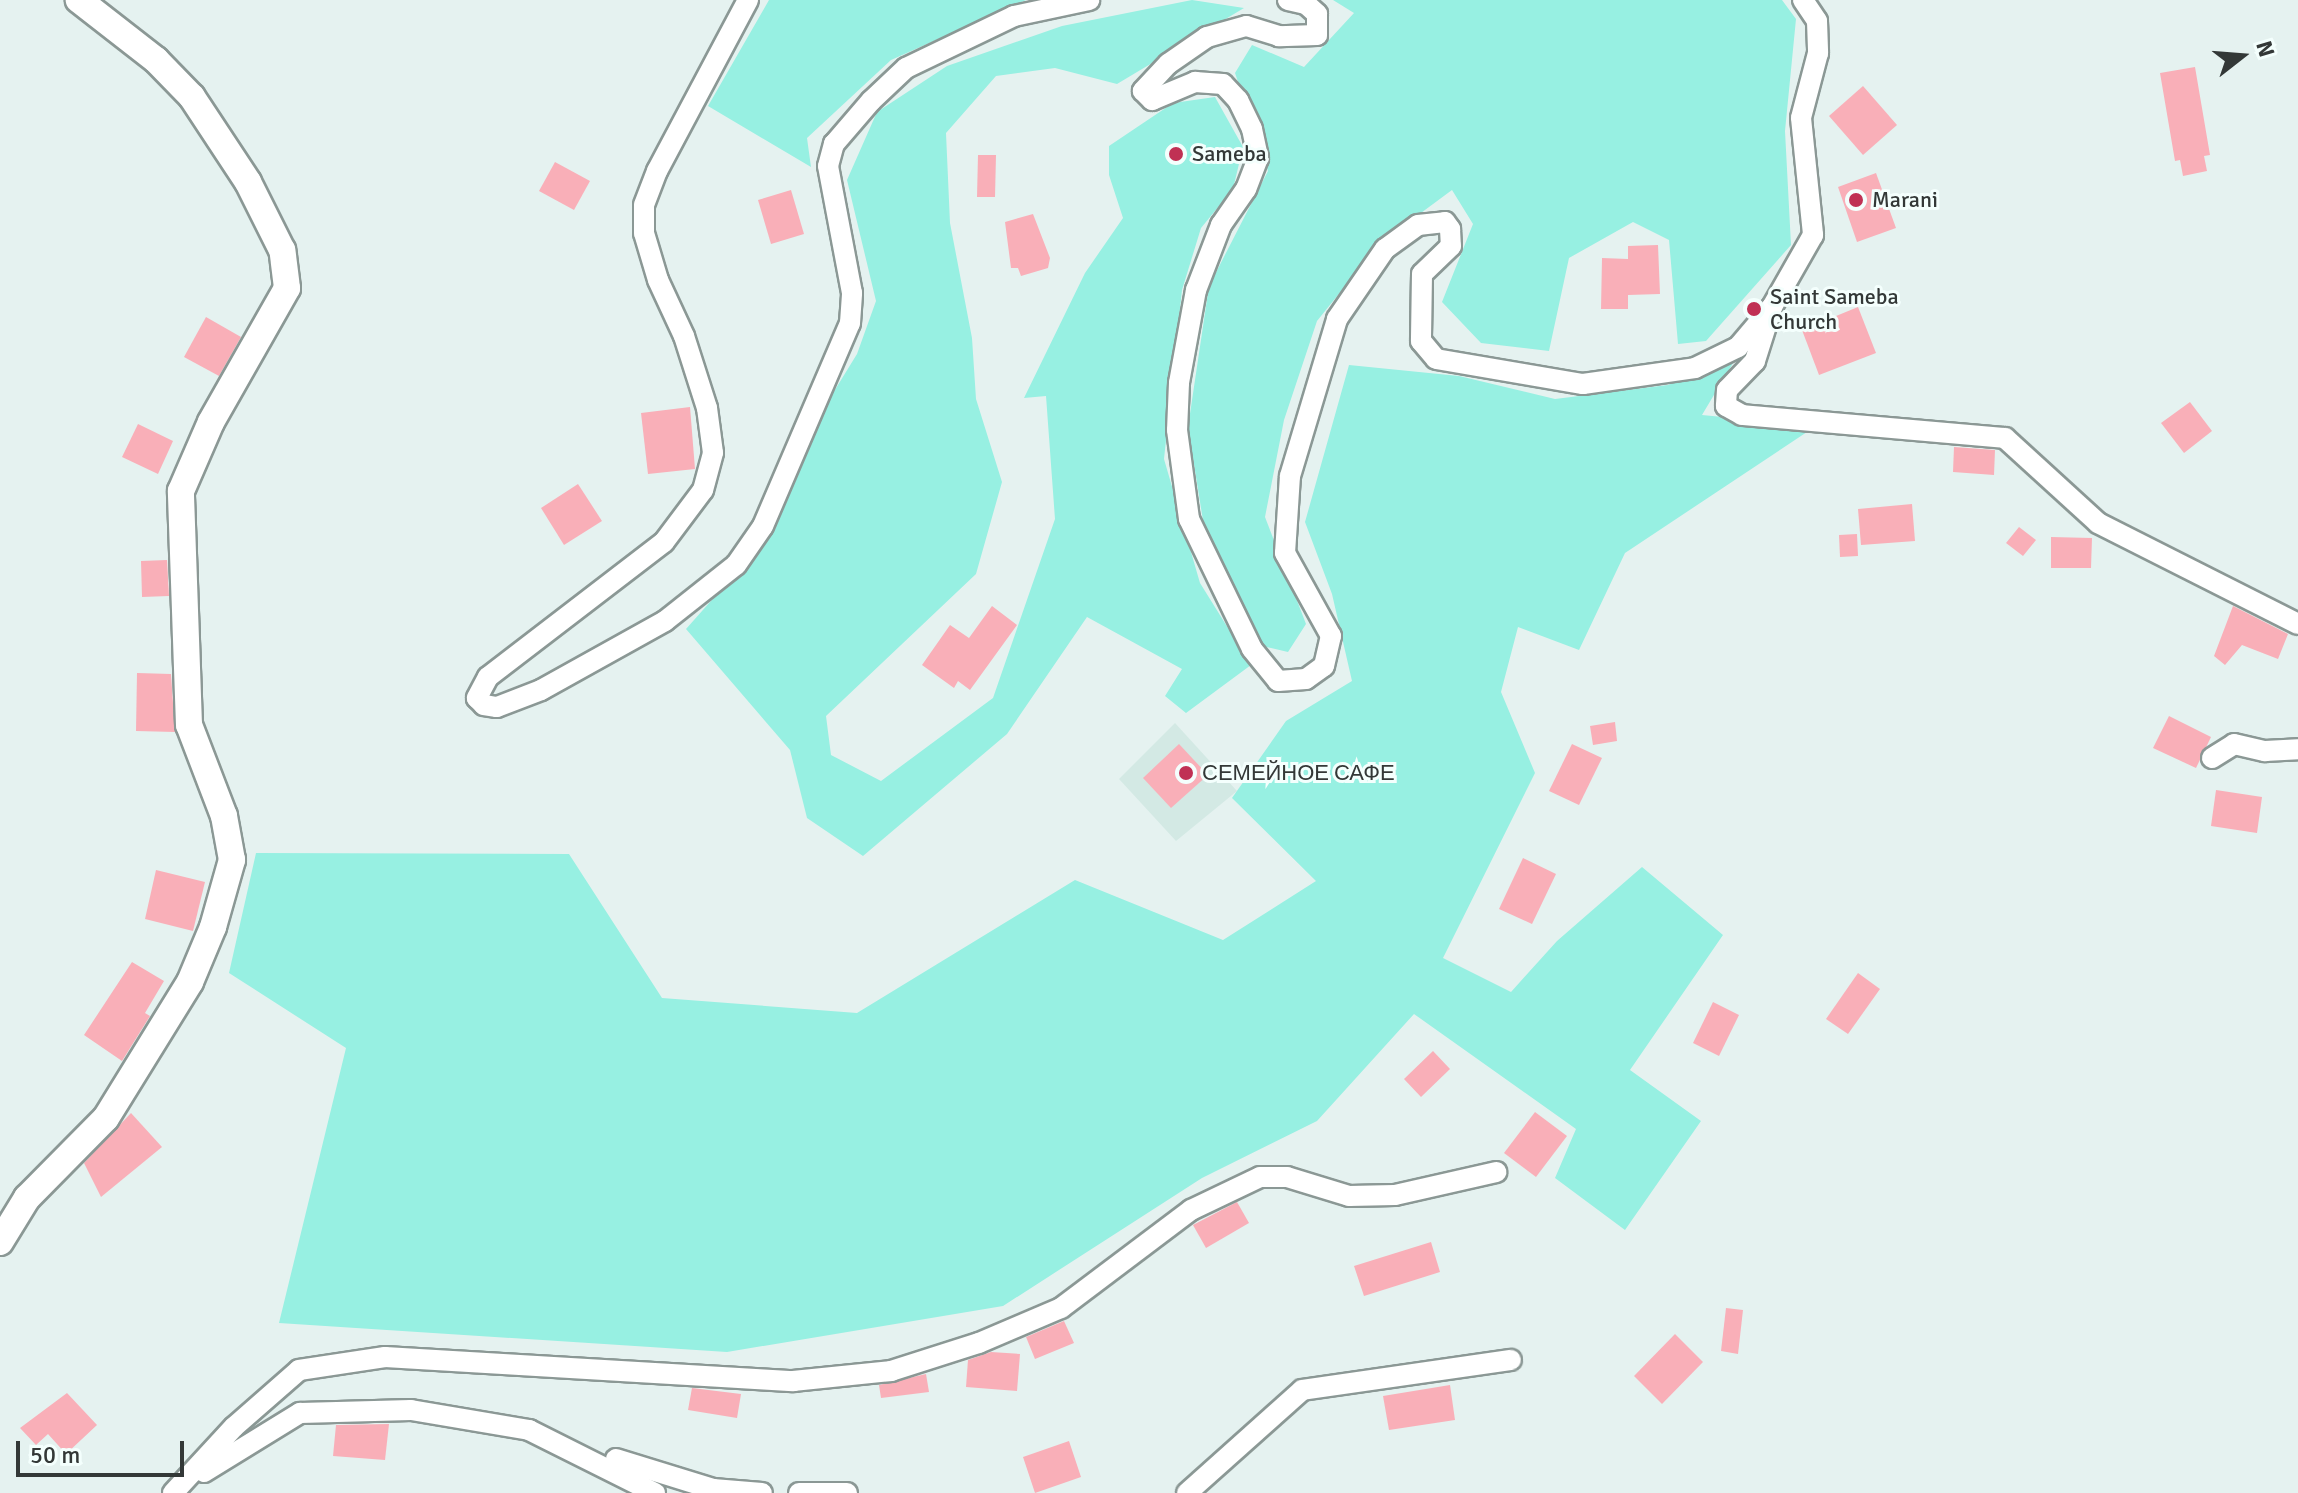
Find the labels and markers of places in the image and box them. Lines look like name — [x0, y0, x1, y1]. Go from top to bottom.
place label: Sameba — [1192, 141, 1267, 167]
marker: Sameba — [1167, 145, 1185, 163]
place label: Marani — [1872, 187, 1938, 213]
marker: Marani — [1847, 191, 1865, 209]
place label: Saint Sameba Church — [1770, 283, 1899, 334]
marker: Saint Sameba Church — [1745, 300, 1763, 318]
place label: СЕМЕЙНОЕ САФЕ — [1202, 760, 1395, 786]
marker: СЕМЕЙНОЕ САФЕ — [1177, 764, 1195, 782]

